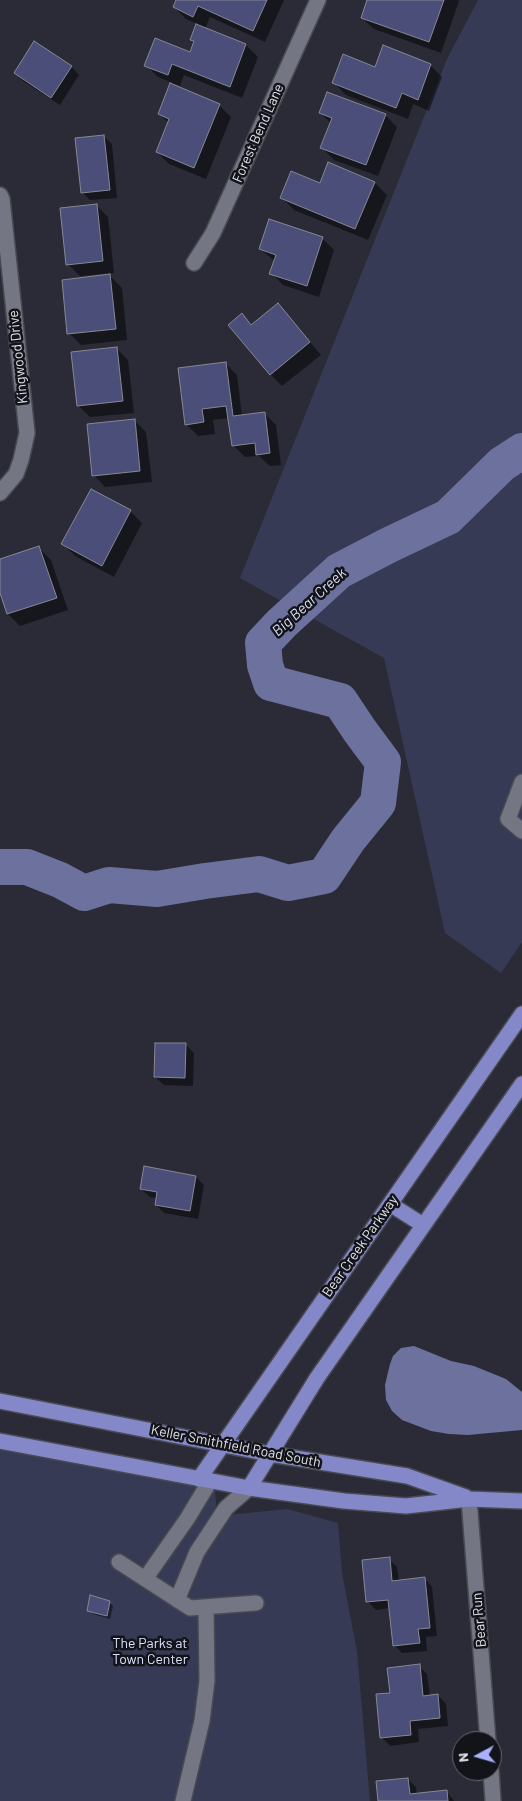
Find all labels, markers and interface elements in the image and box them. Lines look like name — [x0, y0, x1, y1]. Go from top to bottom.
street label: Forest Bend Lane — [229, 81, 287, 185]
street label: Kingwood Drive — [5, 309, 31, 405]
water label: Big Bear Creek — [268, 564, 350, 640]
street label: Bear Creek Parkway — [319, 1192, 401, 1300]
street label: Keller Smithfield Road South — [150, 1421, 322, 1471]
street label: Bear Run — [468, 1592, 490, 1648]
park label: The Parks at Town Center — [112, 1635, 188, 1668]
north arrow — [452, 1731, 502, 1781]
text: N — [454, 1752, 472, 1763]

